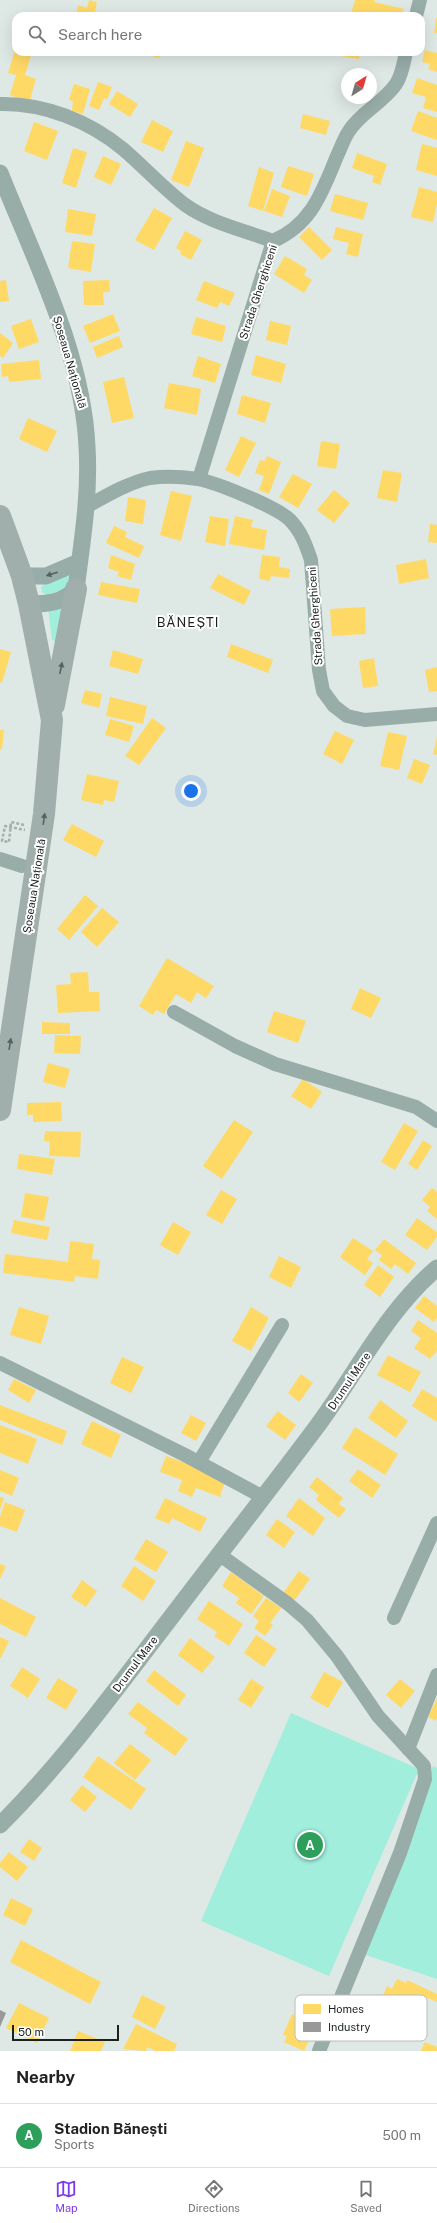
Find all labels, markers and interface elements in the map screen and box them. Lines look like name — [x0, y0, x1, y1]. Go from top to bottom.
search box — [12, 12, 425, 56]
icon: search — [26, 23, 48, 45]
text: Search here — [58, 26, 142, 43]
north arrow — [341, 68, 377, 104]
street label: Strada Gherghiceni — [237, 243, 279, 341]
street label: Șoseaua Națională — [51, 314, 89, 410]
street label: Strada Gherghiceni — [306, 566, 324, 666]
one-way arrow — [45, 571, 57, 577]
district label: BĂNEȘTI — [157, 615, 219, 630]
one-way arrow — [59, 662, 65, 674]
your location — [181, 781, 201, 801]
one-way arrow — [41, 813, 47, 825]
street label: Șoseaua Națională — [21, 838, 47, 934]
one-way arrow — [7, 1038, 13, 1050]
street label: Drumul Mare — [325, 1350, 373, 1412]
street label: Drumul Mare — [110, 1634, 160, 1694]
pin: A — [297, 1830, 323, 1860]
legend — [295, 1995, 427, 2041]
text: Homes — [328, 2003, 364, 2015]
text: Industry — [328, 2021, 371, 2033]
scale bar — [12, 2023, 119, 2042]
text: 50 m — [18, 2026, 44, 2038]
text: Nearby — [16, 2067, 75, 2087]
text: Stadion Bănești — [54, 2120, 167, 2137]
text: A — [24, 2128, 34, 2143]
text: 500 m — [382, 2128, 421, 2143]
text: Sports — [54, 2137, 94, 2152]
tab: Map — [55, 2178, 78, 2214]
tab: Directions — [188, 2178, 240, 2214]
tab: Saved — [350, 2178, 382, 2214]

